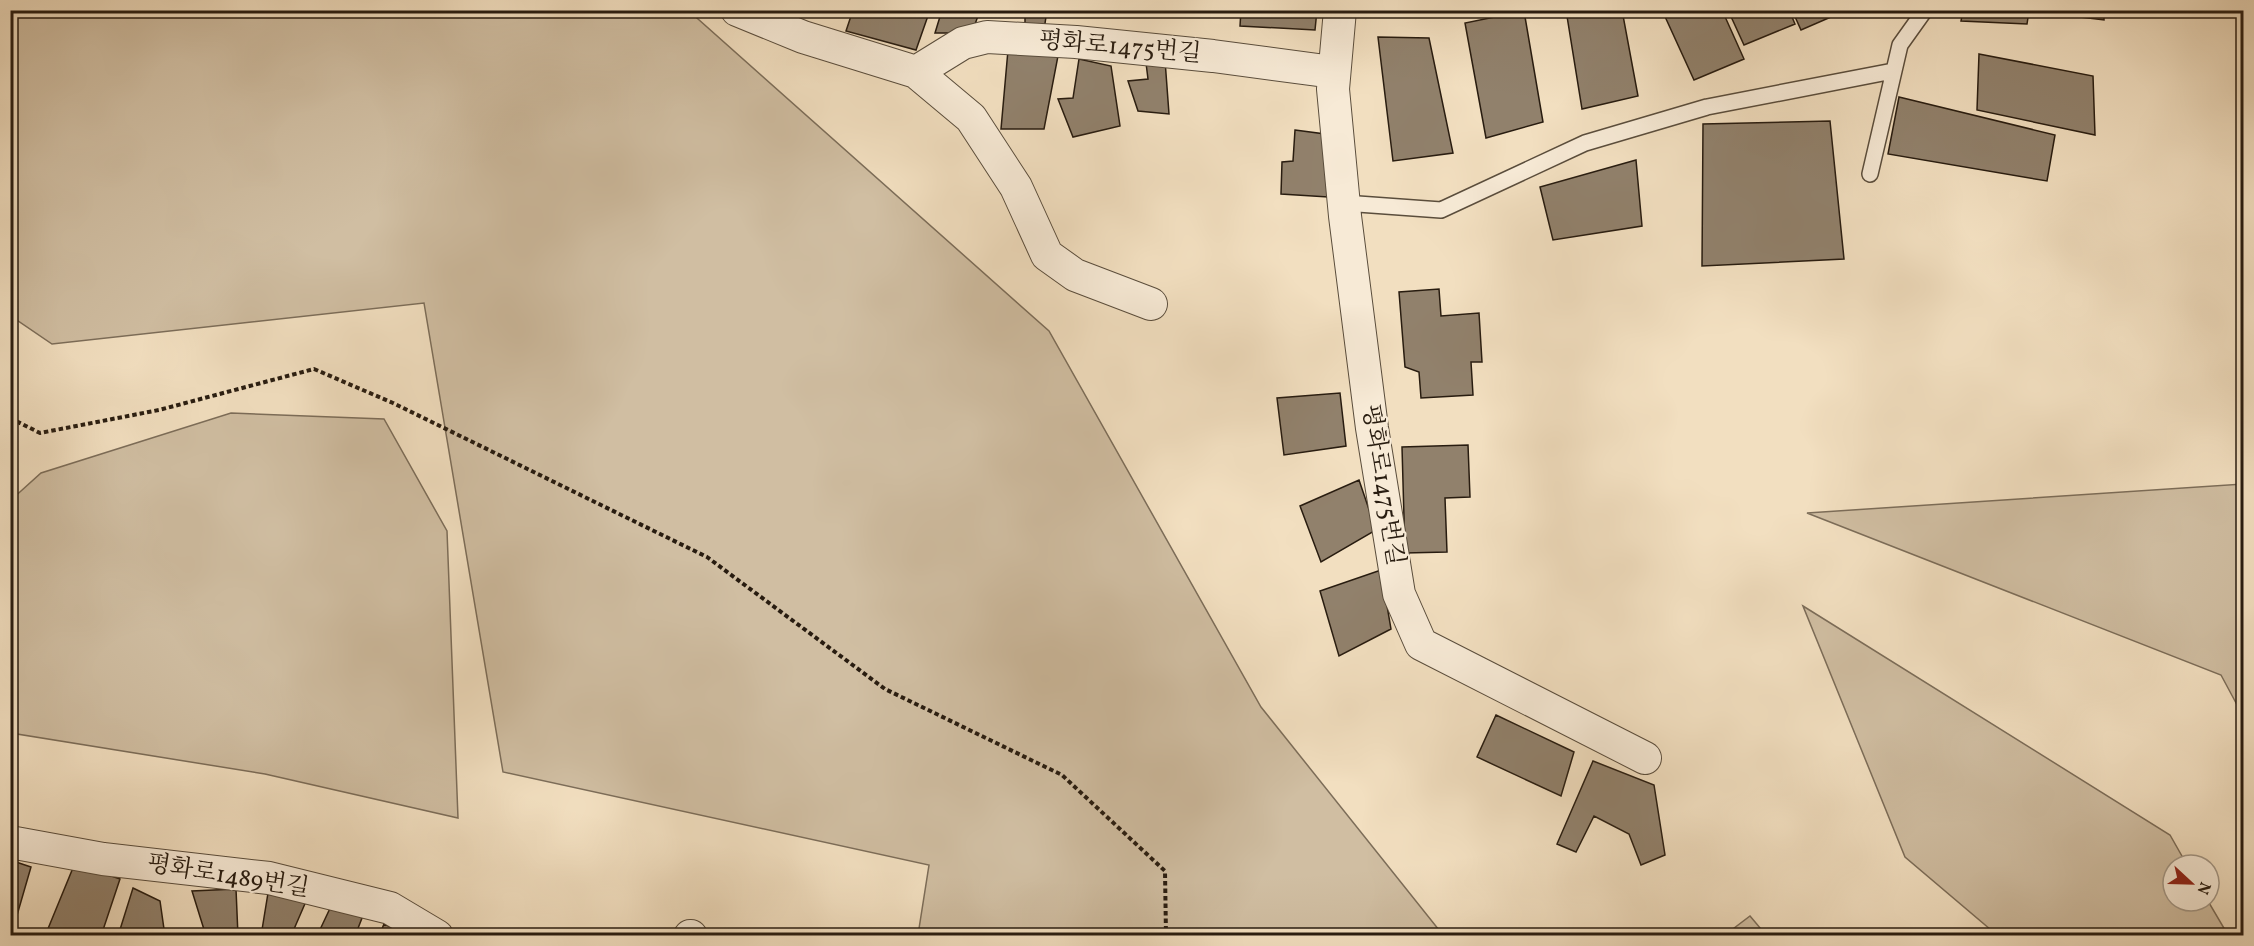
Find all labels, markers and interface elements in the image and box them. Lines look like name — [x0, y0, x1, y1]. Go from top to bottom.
street label: 평화로1475번길 — [1037, 24, 1203, 72]
street label: 평화로1475번길 — [1352, 402, 1412, 568]
street label: 평화로1489번길 — [144, 847, 312, 907]
north arrow — [2161, 853, 2221, 913]
text: N — [2191, 878, 2215, 898]

